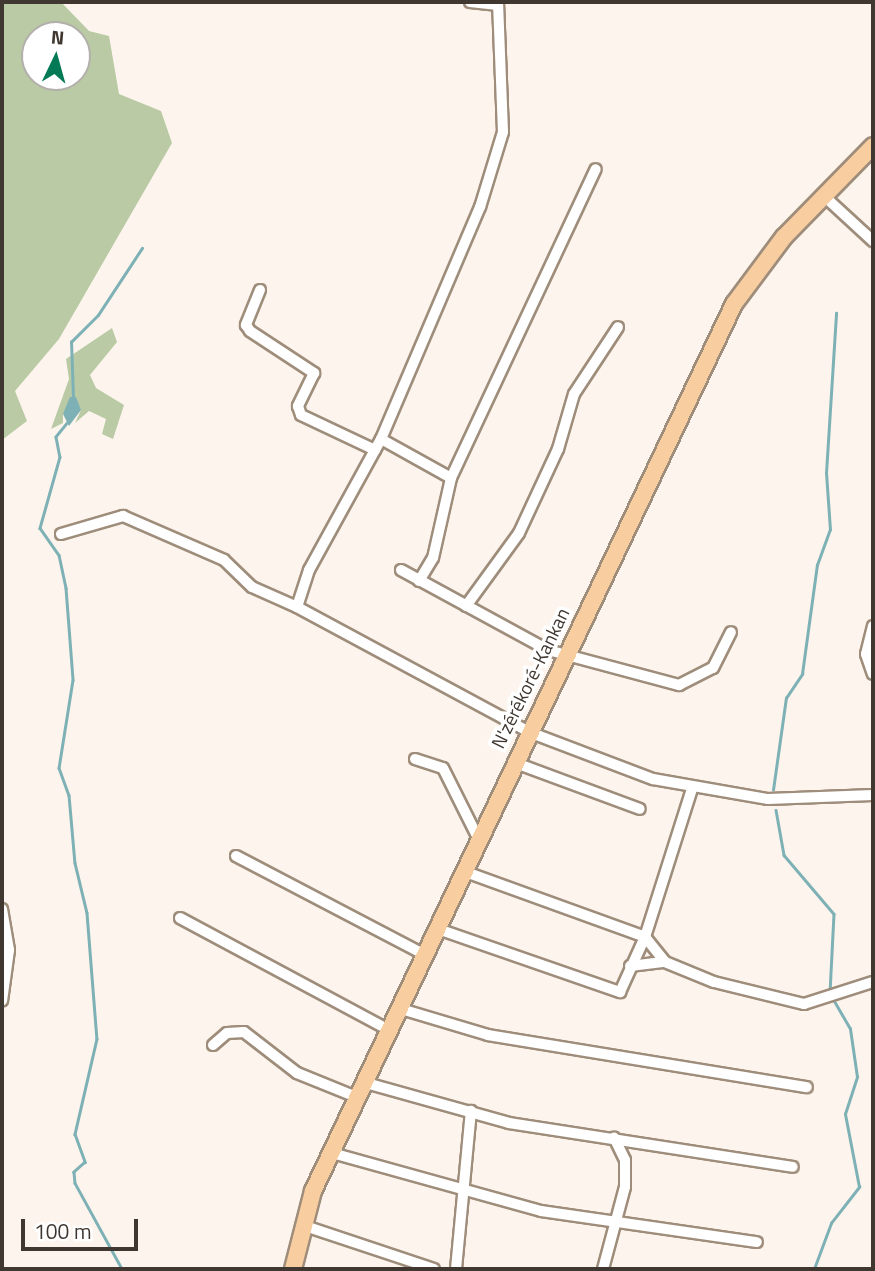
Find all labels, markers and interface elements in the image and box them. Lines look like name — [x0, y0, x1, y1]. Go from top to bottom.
north arrow — [21, 21, 91, 91]
text: N — [50, 22, 66, 52]
street label: N'zérékoré-Kankan — [486, 604, 574, 752]
scale bar — [24, 1204, 142, 1248]
text: 100 m — [34, 1215, 91, 1247]

